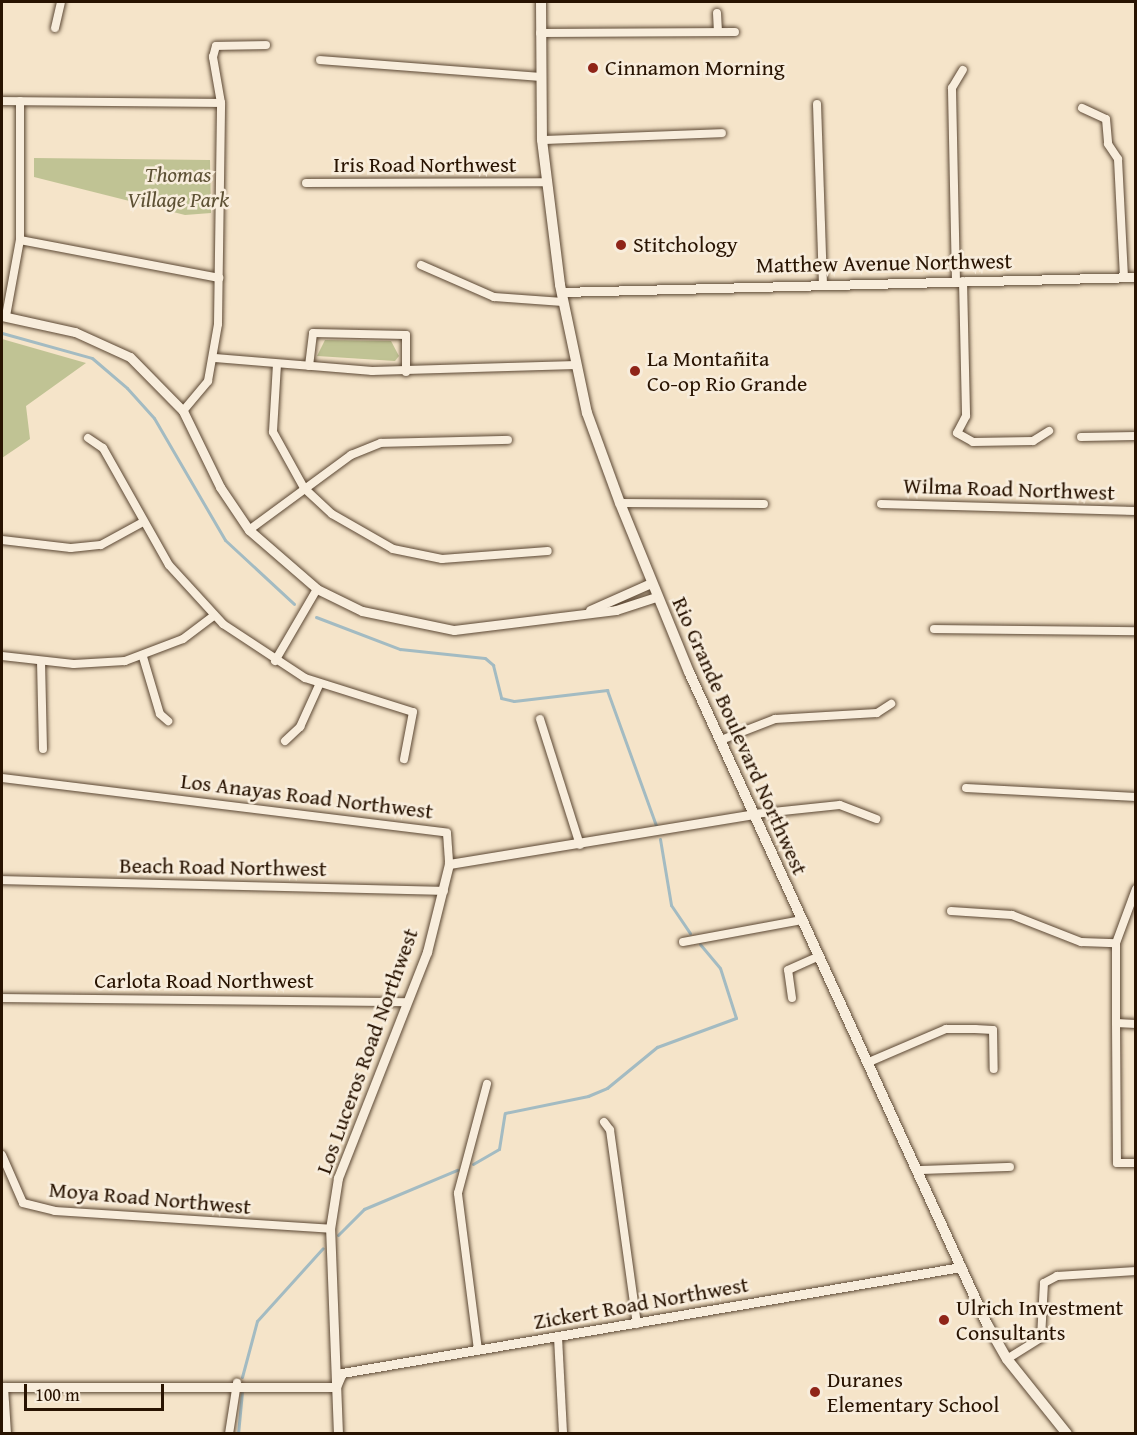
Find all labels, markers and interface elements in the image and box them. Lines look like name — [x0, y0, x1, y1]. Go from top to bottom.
place label: Cinnamon Morning — [605, 55, 785, 81]
marker: Cinnamon Morning — [586, 61, 600, 75]
street label: Iris Road Northwest — [333, 152, 517, 178]
park label: Thomas Village Park — [127, 161, 229, 212]
place label: Stitchology — [633, 232, 738, 258]
marker: Stitchology — [614, 238, 628, 252]
street label: Matthew Avenue Northwest — [756, 248, 1012, 278]
place label: La Montañita Co-op Rio Grande — [647, 345, 807, 396]
marker: La Montañita Co-op Rio Grande — [628, 364, 642, 378]
street label: Wilma Road Northwest — [903, 472, 1115, 506]
street label: Rio Grande Boulevard Northwest — [667, 593, 813, 879]
street label: Los Anayas Road Northwest — [179, 767, 435, 825]
street label: Beach Road Northwest — [119, 852, 327, 882]
street label: Los Luceros Road Northwest — [310, 925, 424, 1177]
street label: Carlota Road Northwest — [94, 968, 314, 994]
street label: Moya Road Northwest — [48, 1176, 252, 1220]
street label: Zickert Road Northwest — [532, 1271, 750, 1335]
place label: Ulrich Investment Consultants — [956, 1294, 1123, 1346]
marker: Ulrich Investment Consultants — [937, 1313, 951, 1327]
place label: Duranes Elementary School — [827, 1366, 999, 1418]
scale bar — [27, 1372, 166, 1410]
text: 100 m — [35, 1381, 80, 1408]
marker: Duranes Elementary School — [808, 1385, 822, 1399]

